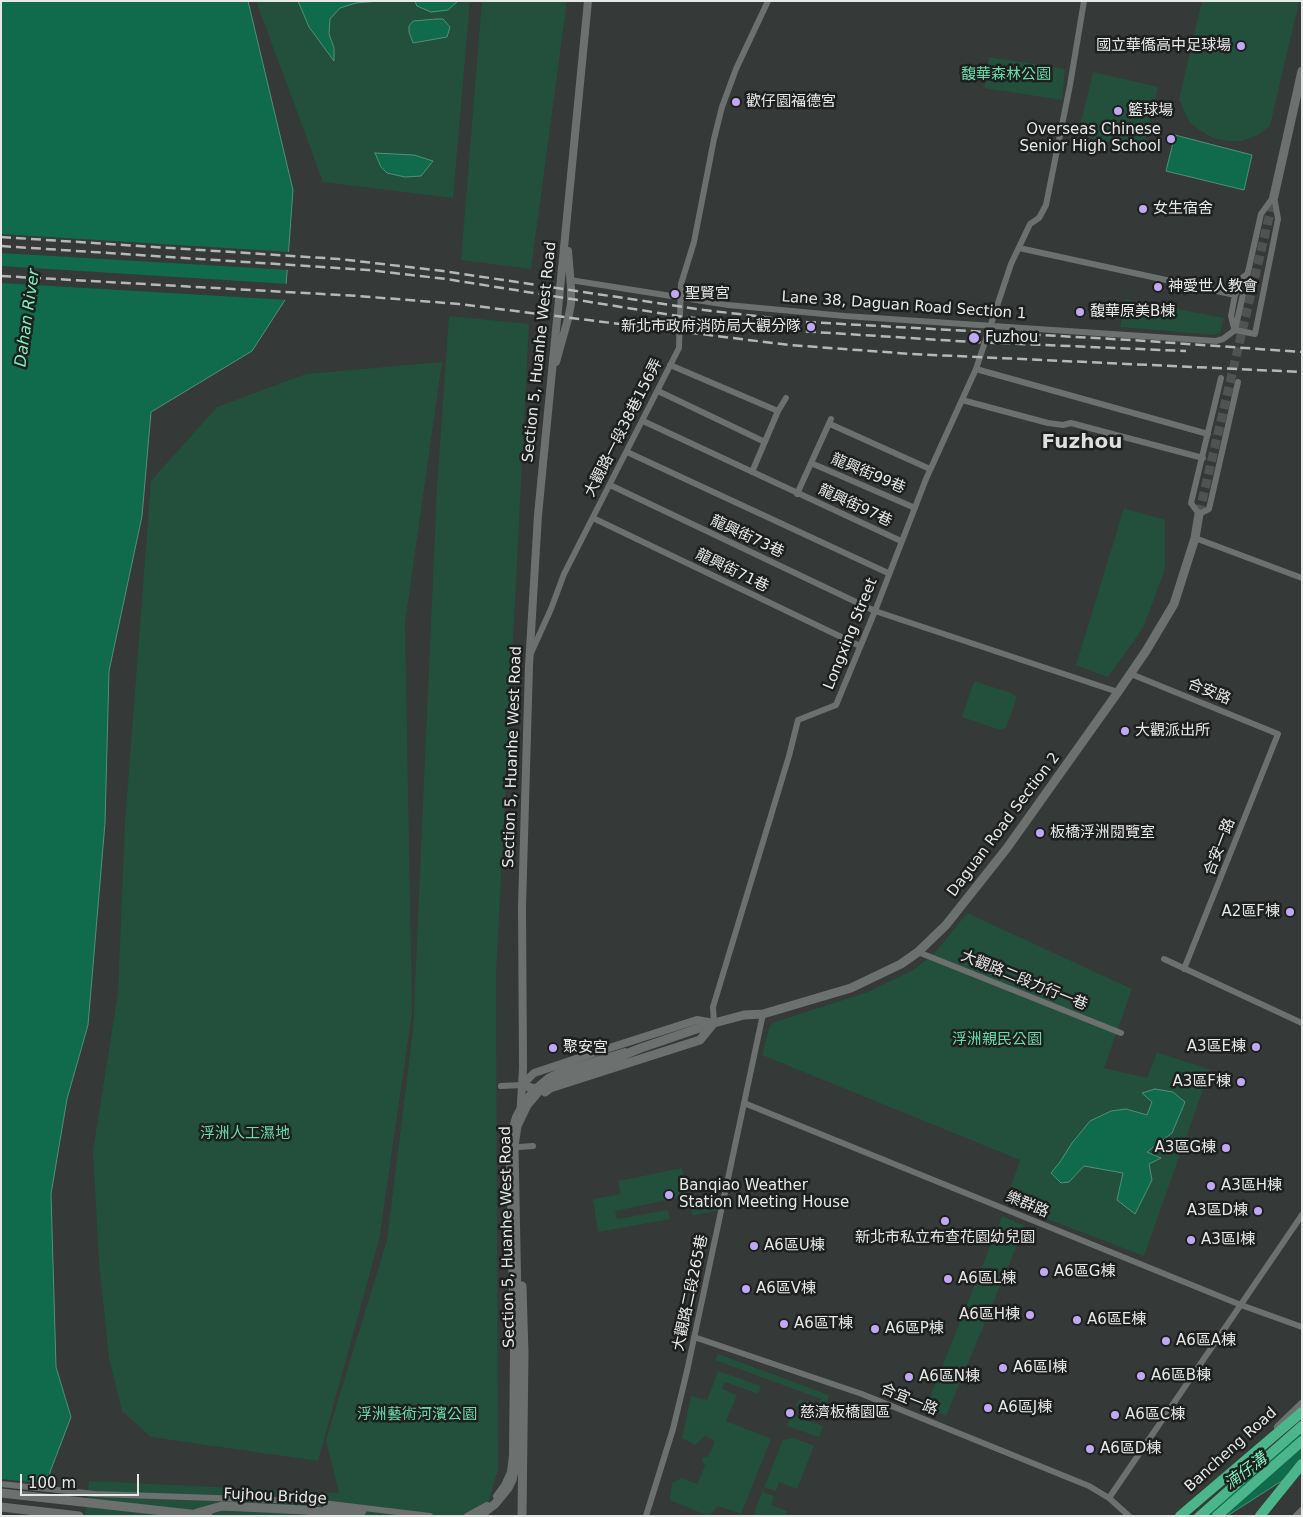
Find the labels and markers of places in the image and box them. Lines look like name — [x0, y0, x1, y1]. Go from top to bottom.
place label: 國立華僑高中足球場 — [1096, 37, 1231, 55]
marker: 國立華僑高中足球場 — [1235, 40, 1247, 52]
place label: 歡仔園福德宮 — [746, 93, 836, 111]
marker: 歡仔園福德宮 — [730, 96, 742, 108]
place label: 籃球場 — [1128, 102, 1173, 120]
marker: 籃球場 — [1112, 105, 1124, 117]
place label: Overseas Chinese Senior High School — [1019, 121, 1161, 156]
marker: Overseas Chinese Senior High School — [1165, 133, 1177, 145]
place label: 女生宿舍 — [1153, 200, 1213, 218]
marker: 女生宿舍 — [1137, 203, 1149, 215]
place label: 神愛世人教會 — [1168, 278, 1258, 296]
marker: 神愛世人教會 — [1152, 281, 1164, 293]
place label: 聖賢宮 — [685, 285, 730, 303]
marker: 聖賢宮 — [669, 288, 681, 300]
place label: 馥華原美B棟 — [1090, 303, 1175, 321]
marker: 馥華原美B棟 — [1074, 306, 1086, 318]
place label: 新北市政府消防局大觀分隊 — [621, 318, 801, 336]
marker: 新北市政府消防局大觀分隊 — [805, 321, 817, 333]
place label: Fuzhou — [985, 329, 1038, 347]
marker: Fuzhou — [967, 331, 981, 345]
place label: 大觀派出所 — [1135, 722, 1210, 740]
marker: 大觀派出所 — [1119, 725, 1131, 737]
place label: 板橋浮洲閱覽室 — [1050, 824, 1155, 842]
marker: 板橋浮洲閱覽室 — [1034, 827, 1046, 839]
place label: A2區F棟 — [1222, 903, 1280, 921]
marker: A2區F棟 — [1284, 906, 1296, 918]
place label: A3區E棟 — [1187, 1038, 1246, 1056]
place label: 聚安宮 — [563, 1039, 608, 1057]
marker: A3區E棟 — [1250, 1041, 1262, 1053]
marker: 聚安宮 — [547, 1042, 559, 1054]
place label: A3區F棟 — [1173, 1073, 1231, 1091]
marker: A3區F棟 — [1235, 1076, 1247, 1088]
place label: A3區G棟 — [1155, 1139, 1216, 1157]
marker: A3區G棟 — [1220, 1142, 1232, 1154]
place label: Banqiao Weather Station Meeting House — [679, 1177, 849, 1212]
place label: A3區H棟 — [1221, 1177, 1282, 1195]
marker: A3區H棟 — [1205, 1180, 1217, 1192]
marker: Banqiao Weather Station Meeting House — [663, 1189, 675, 1201]
place label: A3區D棟 — [1187, 1202, 1248, 1220]
marker: A3區D棟 — [1252, 1205, 1264, 1217]
marker: 新北市私立布查花園幼兒園 — [939, 1215, 951, 1227]
place label: 新北市私立布查花園幼兒園 — [855, 1229, 1035, 1247]
place label: A3區I棟 — [1201, 1231, 1255, 1249]
marker: A3區I棟 — [1185, 1234, 1197, 1246]
place label: A6區U棟 — [764, 1237, 825, 1255]
marker: A6區U棟 — [748, 1240, 760, 1252]
place label: A6區G棟 — [1054, 1263, 1115, 1281]
marker: A6區G棟 — [1038, 1266, 1050, 1278]
place label: A6區L棟 — [958, 1270, 1016, 1288]
marker: A6區L棟 — [942, 1273, 954, 1285]
place label: A6區V棟 — [756, 1280, 816, 1298]
marker: A6區V棟 — [740, 1283, 752, 1295]
place label: A6區H棟 — [959, 1306, 1020, 1324]
marker: A6區H棟 — [1024, 1309, 1036, 1321]
place label: A6區E棟 — [1087, 1311, 1146, 1329]
marker: A6區E棟 — [1071, 1314, 1083, 1326]
place label: A6區T棟 — [794, 1315, 853, 1333]
marker: A6區T棟 — [778, 1318, 790, 1330]
place label: A6區P棟 — [885, 1320, 944, 1338]
marker: A6區P棟 — [869, 1323, 881, 1335]
place label: A6區A棟 — [1176, 1332, 1236, 1350]
marker: A6區A棟 — [1160, 1335, 1172, 1347]
place label: A6區I棟 — [1013, 1359, 1067, 1377]
marker: A6區I棟 — [997, 1362, 1009, 1374]
place label: A6區B棟 — [1151, 1367, 1211, 1385]
place label: A6區N棟 — [919, 1368, 980, 1386]
marker: A6區B棟 — [1135, 1370, 1147, 1382]
marker: A6區N棟 — [903, 1371, 915, 1383]
place label: A6區J棟 — [998, 1399, 1052, 1417]
marker: A6區J棟 — [982, 1402, 994, 1414]
place label: 慈濟板橋園區 — [800, 1404, 890, 1422]
place label: A6區C棟 — [1125, 1406, 1185, 1424]
marker: 慈濟板橋園區 — [784, 1407, 796, 1419]
marker: A6區C棟 — [1109, 1409, 1121, 1421]
place label: A6區D棟 — [1100, 1440, 1161, 1458]
marker: A6區D棟 — [1084, 1443, 1096, 1455]

